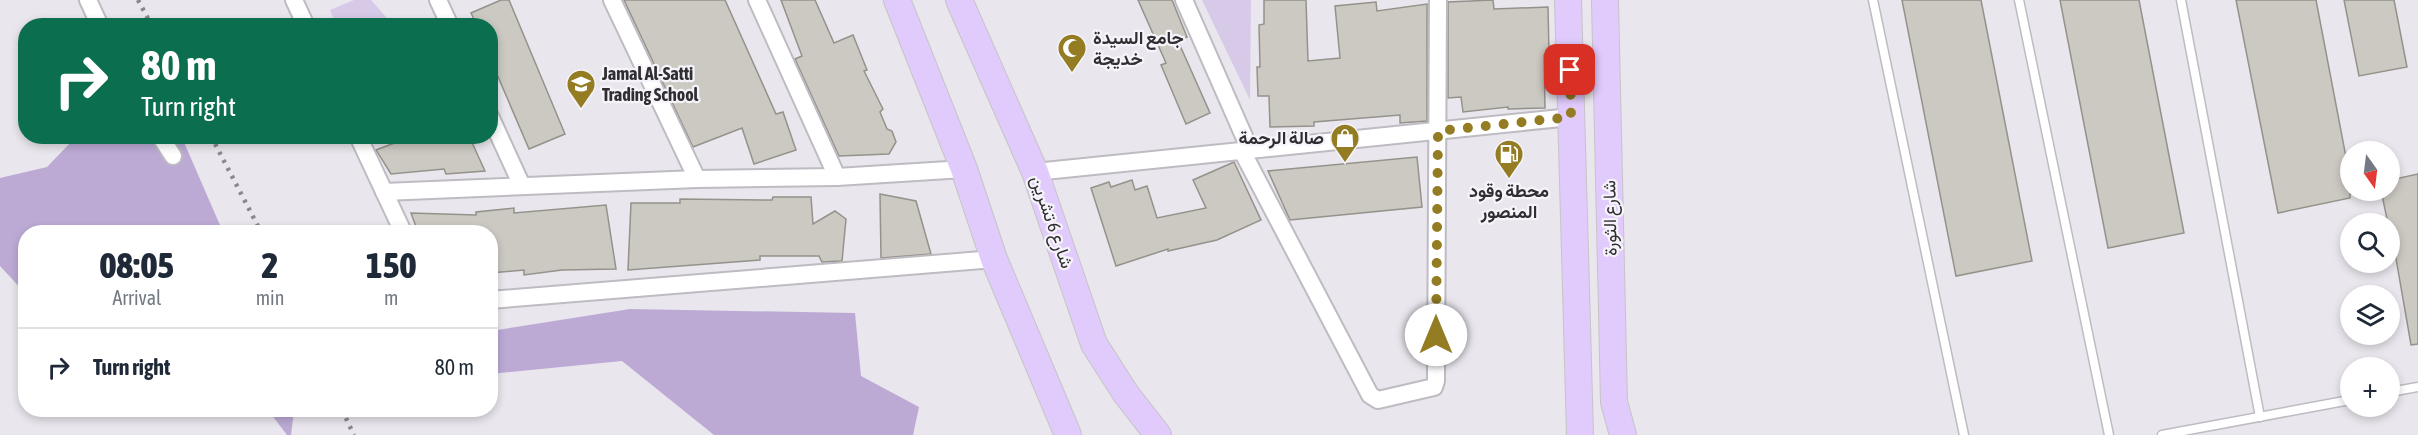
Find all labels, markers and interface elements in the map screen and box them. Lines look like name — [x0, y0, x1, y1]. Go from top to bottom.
place label: جامع السيدة خديجة — [1093, 27, 1184, 70]
mosque icon: جامع السيدة خديجة — [1056, 32, 1088, 74]
text: 80 m — [141, 41, 216, 89]
icon: right — [42, 42, 120, 120]
pin — [1544, 44, 1595, 95]
icon: arrive — [1553, 53, 1586, 86]
place label: Jamal Al-Satti Trading School — [601, 63, 699, 105]
school or university icon: Jamal Al-Satti Trading School — [565, 68, 597, 110]
text: Turn right — [141, 91, 236, 122]
shop icon: صالة الرحمة — [1329, 122, 1361, 164]
place label: صالة الرحمة — [1238, 127, 1324, 149]
fuel station icon: محطة وقود المنصور — [1493, 138, 1525, 180]
north arrow — [2340, 141, 2400, 201]
map controls — [2340, 141, 2400, 417]
street label: شارع 6 تشرين — [1025, 173, 1078, 272]
place label: محطة وقود المنصور — [1469, 180, 1549, 223]
street label: شارع الثورة — [1598, 180, 1623, 256]
button: search — [2340, 213, 2400, 273]
text: 08:05 — [99, 244, 174, 286]
text: 2 — [262, 244, 278, 286]
text: 150 — [366, 244, 417, 286]
button: layers — [2340, 285, 2400, 345]
text: Arrival — [112, 286, 161, 309]
text: min — [256, 286, 284, 309]
text: m — [384, 286, 398, 309]
position arrow — [1404, 303, 1468, 367]
icon: right — [42, 351, 75, 384]
text: Turn right — [93, 354, 170, 380]
text: 80 m — [434, 354, 474, 380]
button: + — [2340, 357, 2400, 417]

